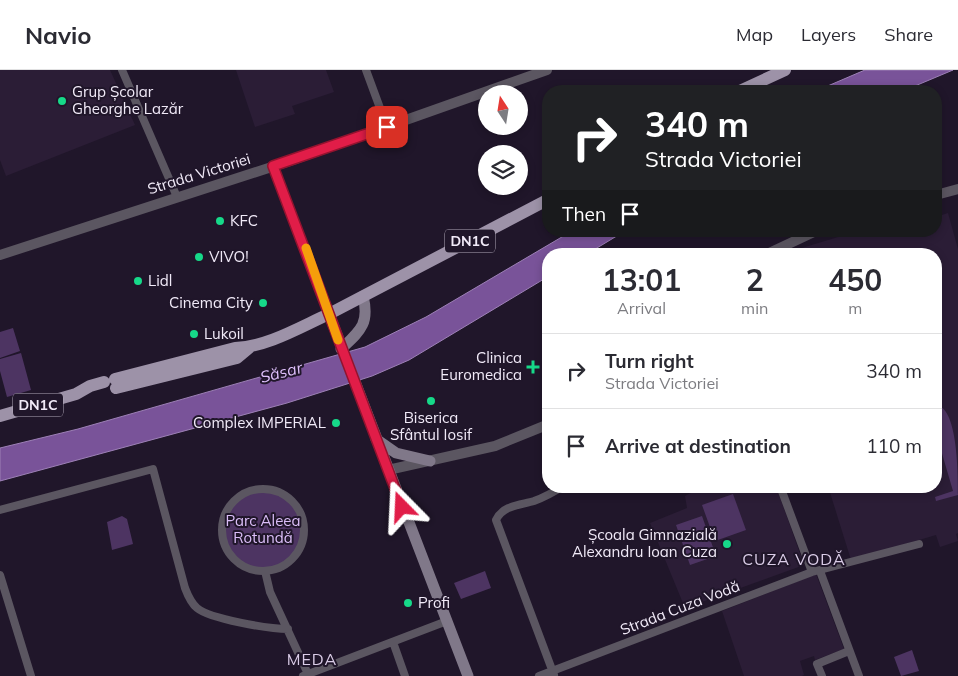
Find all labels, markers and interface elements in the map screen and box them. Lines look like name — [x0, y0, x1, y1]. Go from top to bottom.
text: Navio — [25, 20, 91, 50]
text: Map — [736, 23, 773, 46]
text: Layers — [801, 23, 856, 46]
text: Share — [884, 23, 933, 46]
place label: Grup Școlar Gheorghe Lazăr — [72, 82, 184, 118]
north arrow — [478, 85, 528, 135]
map controls — [478, 85, 528, 195]
marker: Grup Școlar Gheorghe Lazăr — [56, 95, 68, 107]
text: 340 m — [645, 102, 749, 146]
icon: right — [562, 105, 627, 170]
pin — [366, 106, 408, 148]
icon: arrive — [373, 113, 401, 141]
button: layers — [478, 145, 528, 195]
text: Strada Victoriei — [645, 145, 802, 173]
street label: Strada Victoriei — [145, 149, 253, 198]
icon: arrive — [616, 200, 644, 228]
text: Then — [562, 202, 606, 226]
place label: KFC — [230, 211, 258, 230]
marker: KFC — [214, 215, 226, 227]
road number: DN1C — [445, 230, 495, 252]
place label: VIVO! — [209, 247, 249, 266]
marker: VIVO! — [193, 251, 205, 263]
text: 13:01 — [602, 261, 681, 299]
text: 2 — [746, 261, 764, 299]
text: 450 — [828, 261, 882, 299]
place label: Lidl — [148, 271, 172, 290]
marker: Lidl — [132, 275, 144, 287]
place label: Cinema City — [169, 293, 253, 312]
marker: Cinema City — [257, 297, 269, 309]
text: Arrival — [617, 298, 666, 318]
text: min — [741, 298, 768, 318]
text: m — [848, 298, 862, 318]
place label: Lukoil — [204, 324, 244, 343]
marker: Lukoil — [188, 328, 200, 340]
place label: Clinica Euromedica — [440, 348, 522, 384]
text: Turn right — [605, 349, 694, 373]
water label: Săsar — [258, 357, 305, 387]
icon: right — [562, 357, 590, 385]
text: 340 m — [866, 359, 922, 383]
marker: Clinica Euromedica — [526, 360, 540, 374]
text: Strada Victoriei — [605, 373, 719, 393]
road number: DN1C — [13, 394, 63, 416]
marker: Biserica Sfântul Iosif — [425, 395, 437, 407]
place label: Biserica Sfântul Iosif — [390, 408, 473, 444]
place label: Complex IMPERIAL — [193, 413, 326, 432]
marker: Complex IMPERIAL — [330, 417, 342, 429]
icon: arrive — [562, 432, 590, 460]
text: Arrive at destination — [605, 434, 791, 458]
text: 110 m — [866, 434, 922, 458]
position arrow — [375, 480, 427, 532]
park label: Parc Aleea Rotundă — [225, 511, 301, 547]
place label: Școala Gimnazială Alexandru Ioan Cuza — [572, 525, 717, 561]
marker: Școala Gimnazială Alexandru Ioan Cuza — [721, 538, 733, 550]
district label: CUZA VODĂ — [742, 549, 846, 569]
street label: Strada Cuza Vodă — [617, 576, 742, 639]
place label: Profi — [418, 593, 450, 612]
marker: Profi — [402, 597, 414, 609]
district label: MEDA — [287, 649, 337, 669]

